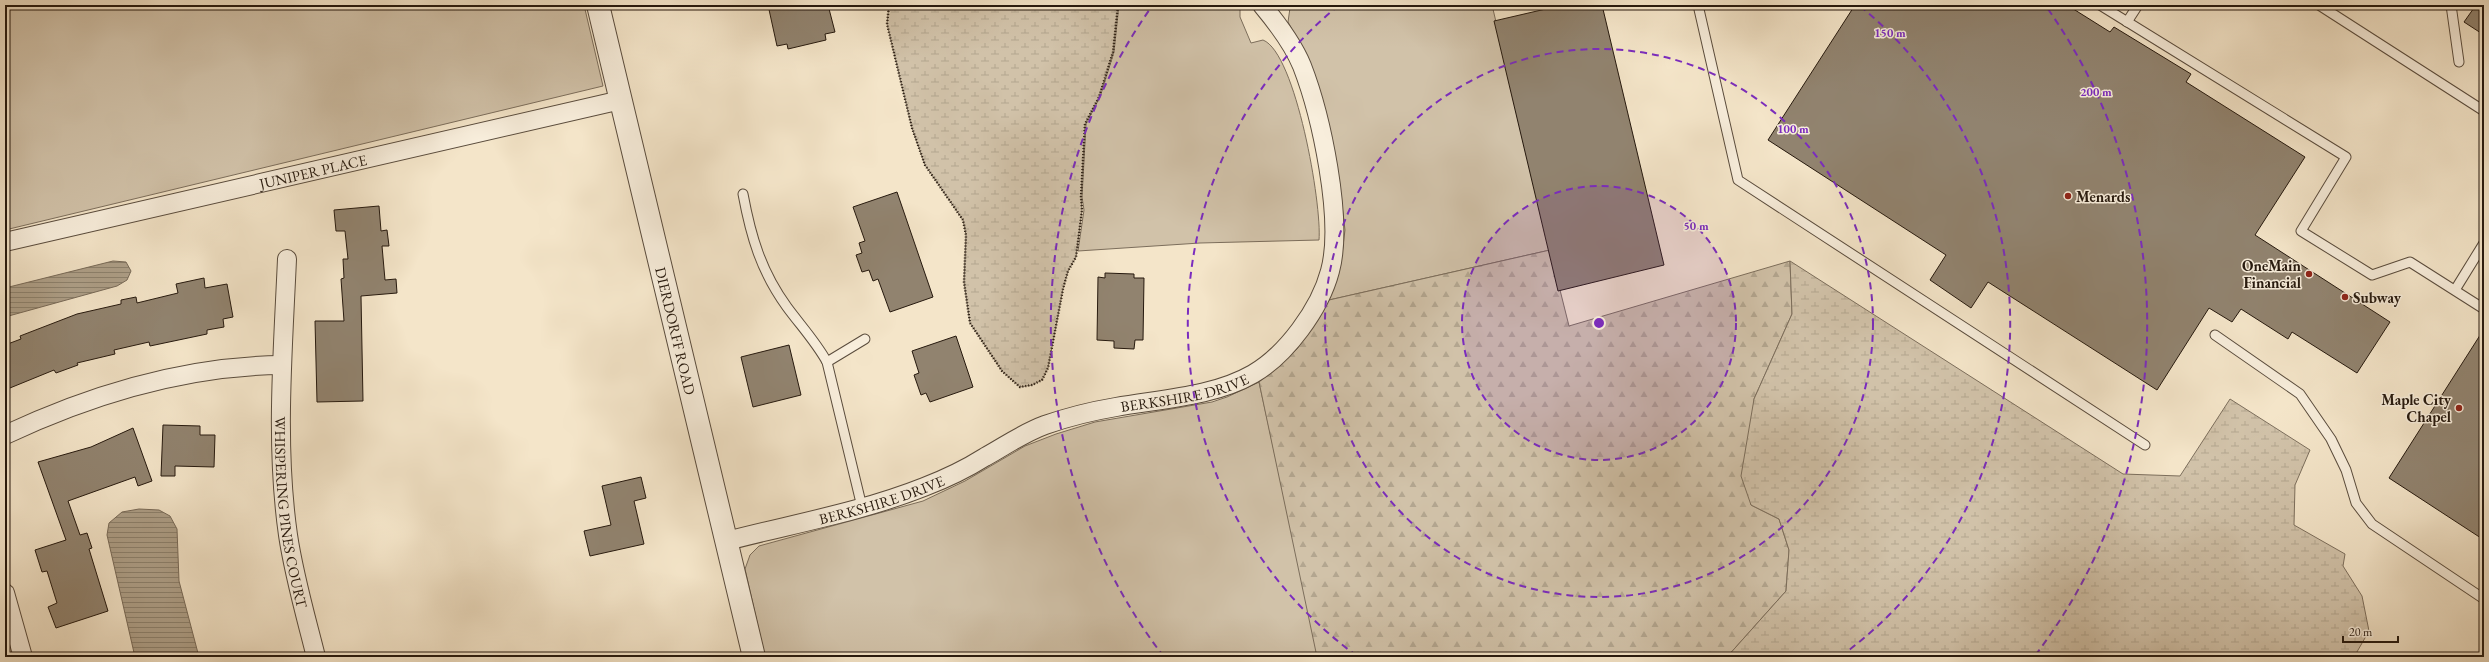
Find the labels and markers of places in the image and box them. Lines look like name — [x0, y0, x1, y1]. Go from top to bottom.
place label: Menards — [2076, 187, 2131, 206]
marker: Menards — [2063, 191, 2073, 201]
place label: OneMain Financial — [2242, 256, 2302, 292]
marker: OneMain Financial — [2304, 269, 2314, 279]
place label: Subway — [2353, 288, 2402, 307]
marker: Subway — [2340, 292, 2350, 302]
centre of rings — [1592, 316, 1606, 330]
place label: Maple City Chapel — [2381, 390, 2452, 426]
marker: Maple City Chapel — [2454, 403, 2464, 413]

